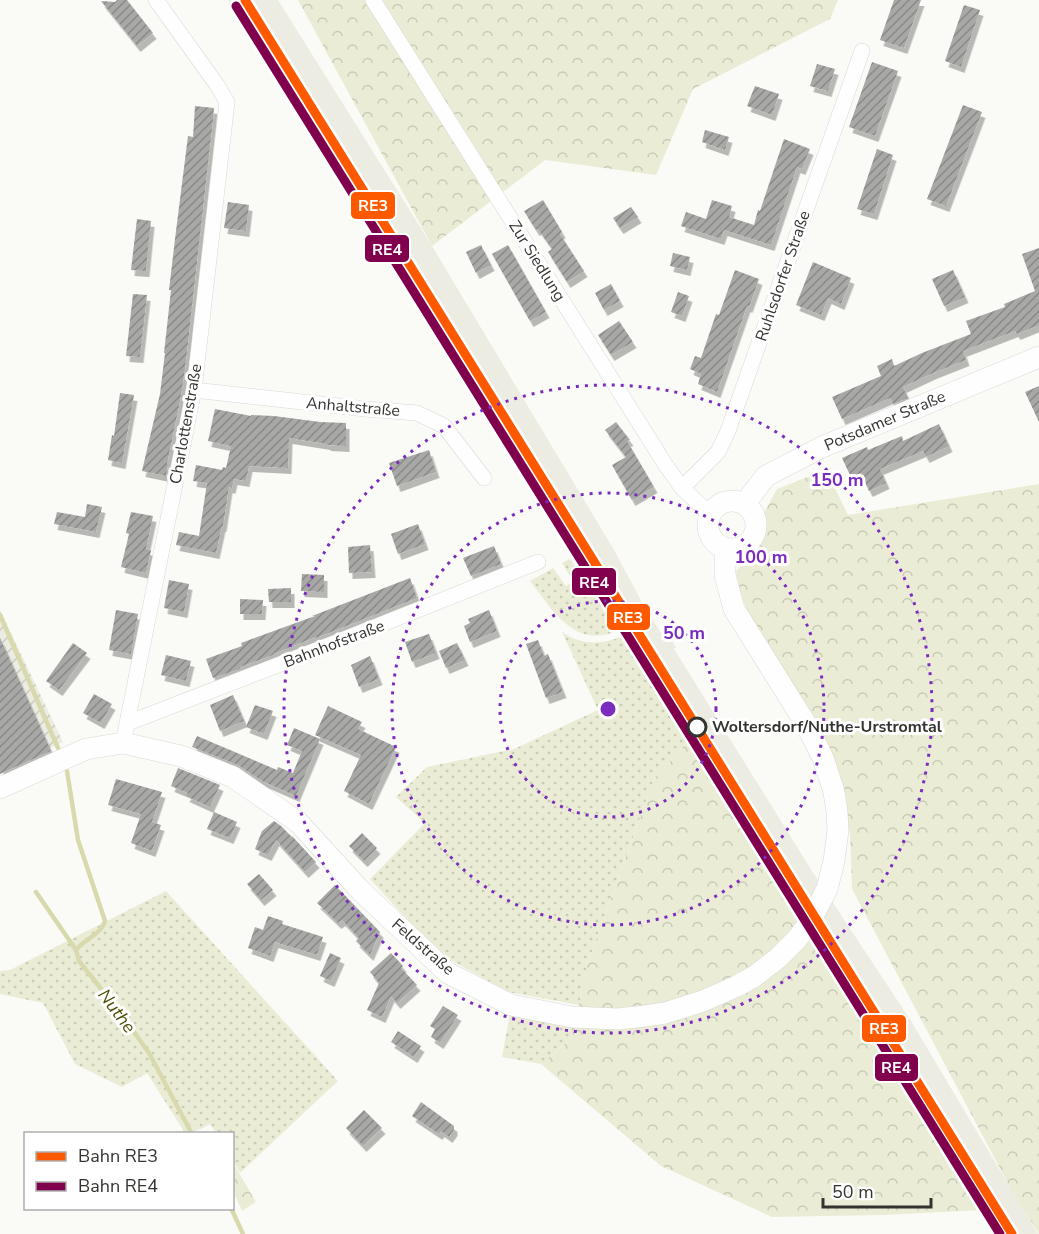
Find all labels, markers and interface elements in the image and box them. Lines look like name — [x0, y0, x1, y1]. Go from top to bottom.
line badge: RE3 — [350, 191, 396, 220]
text: RE3 — [358, 195, 388, 217]
street label: Ruhlsdorfer Straße — [750, 208, 816, 344]
street label: Zur Siedlung — [503, 216, 571, 306]
line badge: RE4 — [364, 234, 410, 263]
text: RE4 — [372, 239, 402, 261]
street label: Charlottenstraße — [165, 362, 207, 486]
street label: Potsdamer Straße — [821, 386, 949, 456]
street label: Anhaltstraße — [305, 392, 401, 422]
text: 150 m — [810, 468, 864, 492]
text: 100 m — [734, 545, 788, 569]
line badge: RE4 — [571, 567, 617, 596]
text: RE4 — [579, 572, 609, 594]
line badge: RE3 — [606, 603, 651, 631]
text: RE3 — [613, 607, 643, 629]
street label: Bahnhofstraße — [280, 615, 388, 673]
text: 50 m — [663, 621, 705, 645]
centre of rings — [598, 699, 618, 719]
place label: Woltersdorf/Nuthe-Urstromtal — [712, 716, 942, 738]
marker: Woltersdorf/Nuthe-Urstromtal — [687, 717, 707, 737]
street label: Feldstraße — [387, 914, 459, 980]
water label: Nuthe — [93, 984, 142, 1038]
line badge: RE3 — [861, 1014, 907, 1043]
text: RE3 — [869, 1018, 899, 1040]
line badge: RE4 — [874, 1053, 919, 1082]
text: RE4 — [881, 1057, 911, 1079]
legend — [24, 1132, 234, 1210]
text: Bahn RE3 — [78, 1144, 158, 1168]
scale bar — [823, 1171, 931, 1209]
text: Bahn RE4 — [78, 1174, 158, 1198]
text: 50 m — [832, 1180, 874, 1204]

